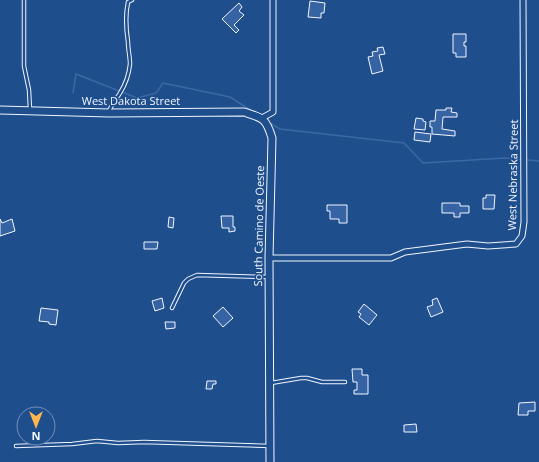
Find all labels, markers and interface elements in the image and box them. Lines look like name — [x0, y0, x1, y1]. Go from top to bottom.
street label: West Dakota Street — [82, 93, 180, 108]
street label: West Nebraska Street — [504, 119, 521, 231]
street label: South Camino de Oeste — [250, 165, 267, 287]
north arrow — [16, 406, 56, 446]
text: N — [32, 429, 40, 444]

